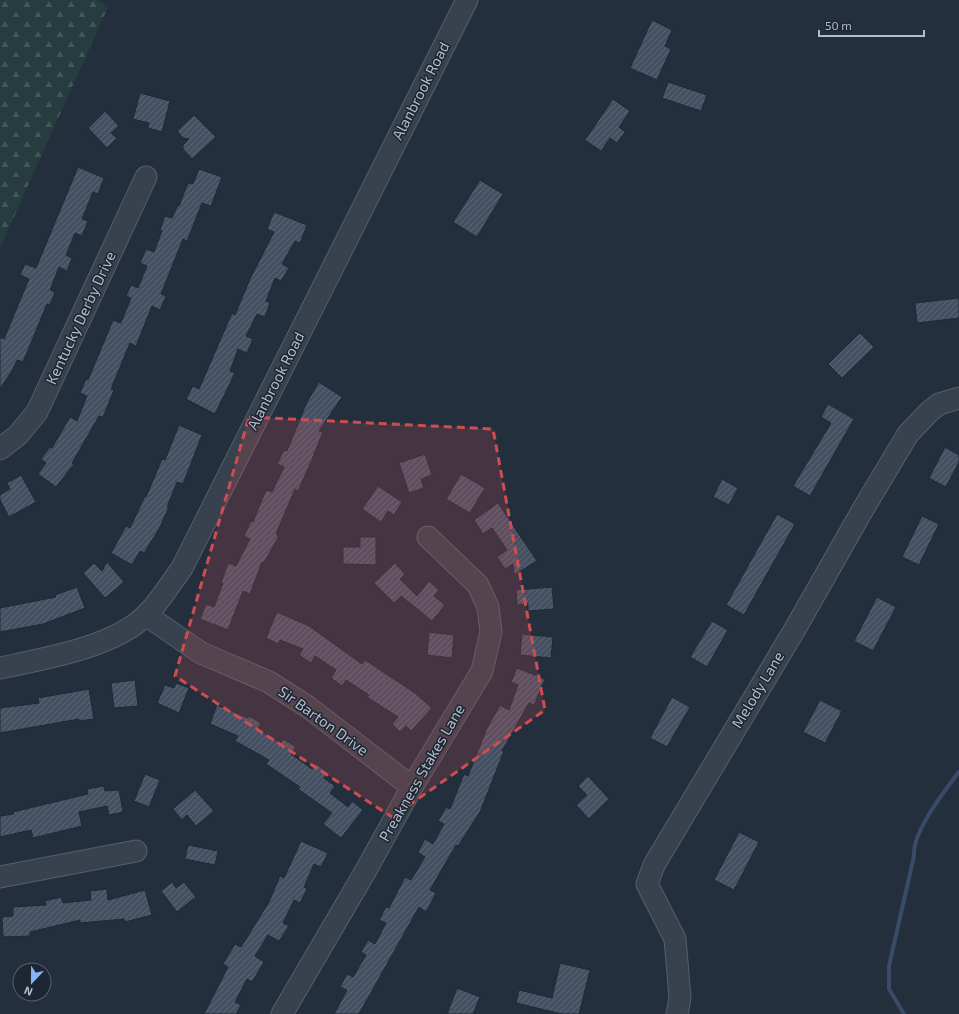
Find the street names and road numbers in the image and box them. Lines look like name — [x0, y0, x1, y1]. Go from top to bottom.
street label: Alanbrook Road — [388, 39, 453, 143]
street label: Kentucky Derby Drive — [41, 248, 119, 387]
street label: Alanbrook Road — [243, 329, 308, 433]
street label: Melody Lane — [727, 648, 787, 731]
street label: Sir Barton Drive — [275, 682, 372, 759]
street label: Preakness Stakes Lane — [374, 701, 468, 844]

